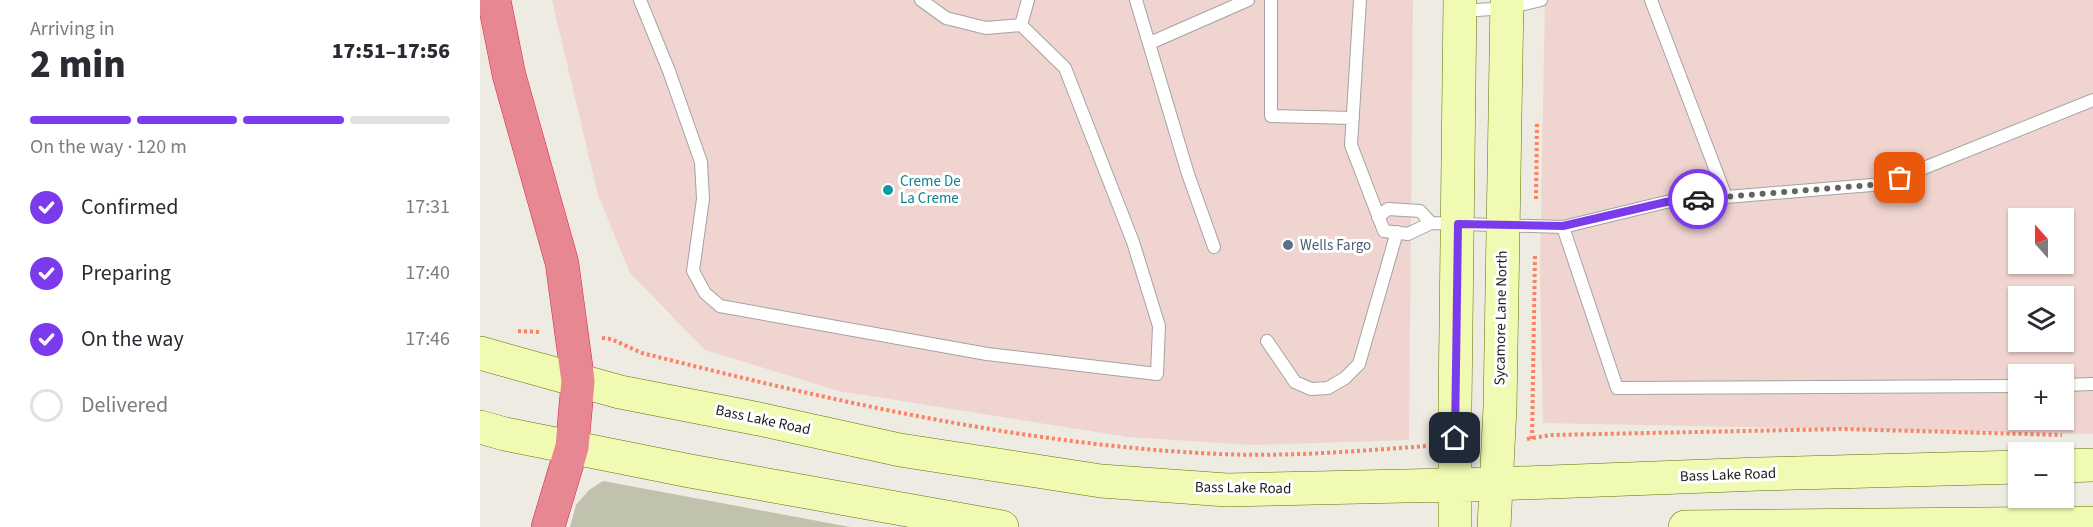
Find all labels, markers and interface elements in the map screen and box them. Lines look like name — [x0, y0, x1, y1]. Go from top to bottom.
text: Arriving in — [30, 15, 115, 43]
text: 17:51–17:56 — [332, 35, 450, 67]
text: 2 min — [30, 37, 126, 93]
text: On the way · 120 m — [30, 133, 187, 161]
pin — [1874, 152, 1925, 203]
icon: bag — [1883, 161, 1916, 194]
courier — [1668, 169, 1728, 229]
place label: Creme De La Creme — [900, 171, 961, 209]
marker: Creme De La Creme — [881, 183, 895, 197]
icon: car — [1682, 183, 1715, 216]
icon: check — [30, 191, 63, 224]
text: Confirmed — [81, 191, 178, 223]
text: 17:31 — [405, 193, 450, 221]
north arrow — [2008, 208, 2074, 274]
map controls — [2008, 208, 2074, 508]
place label: Wells Fargo — [1300, 235, 1371, 256]
marker: Wells Fargo — [1281, 238, 1295, 252]
street label: Sycamore Lane North — [1489, 250, 1513, 386]
icon: check — [30, 257, 63, 290]
text: Preparing — [81, 257, 171, 289]
text: 17:40 — [405, 259, 450, 287]
button: layers — [2008, 286, 2074, 352]
icon: check — [30, 323, 63, 356]
text: On the way — [81, 323, 184, 355]
text: 17:46 — [405, 325, 450, 353]
button: + — [2008, 364, 2074, 430]
text: Delivered — [81, 389, 168, 421]
street label: Bass Lake Road — [714, 400, 812, 440]
pin — [1429, 412, 1480, 463]
icon: home — [1438, 421, 1471, 454]
button: − — [2008, 442, 2074, 508]
street label: Bass Lake Road — [1679, 463, 1777, 487]
street label: Bass Lake Road — [1195, 477, 1291, 499]

